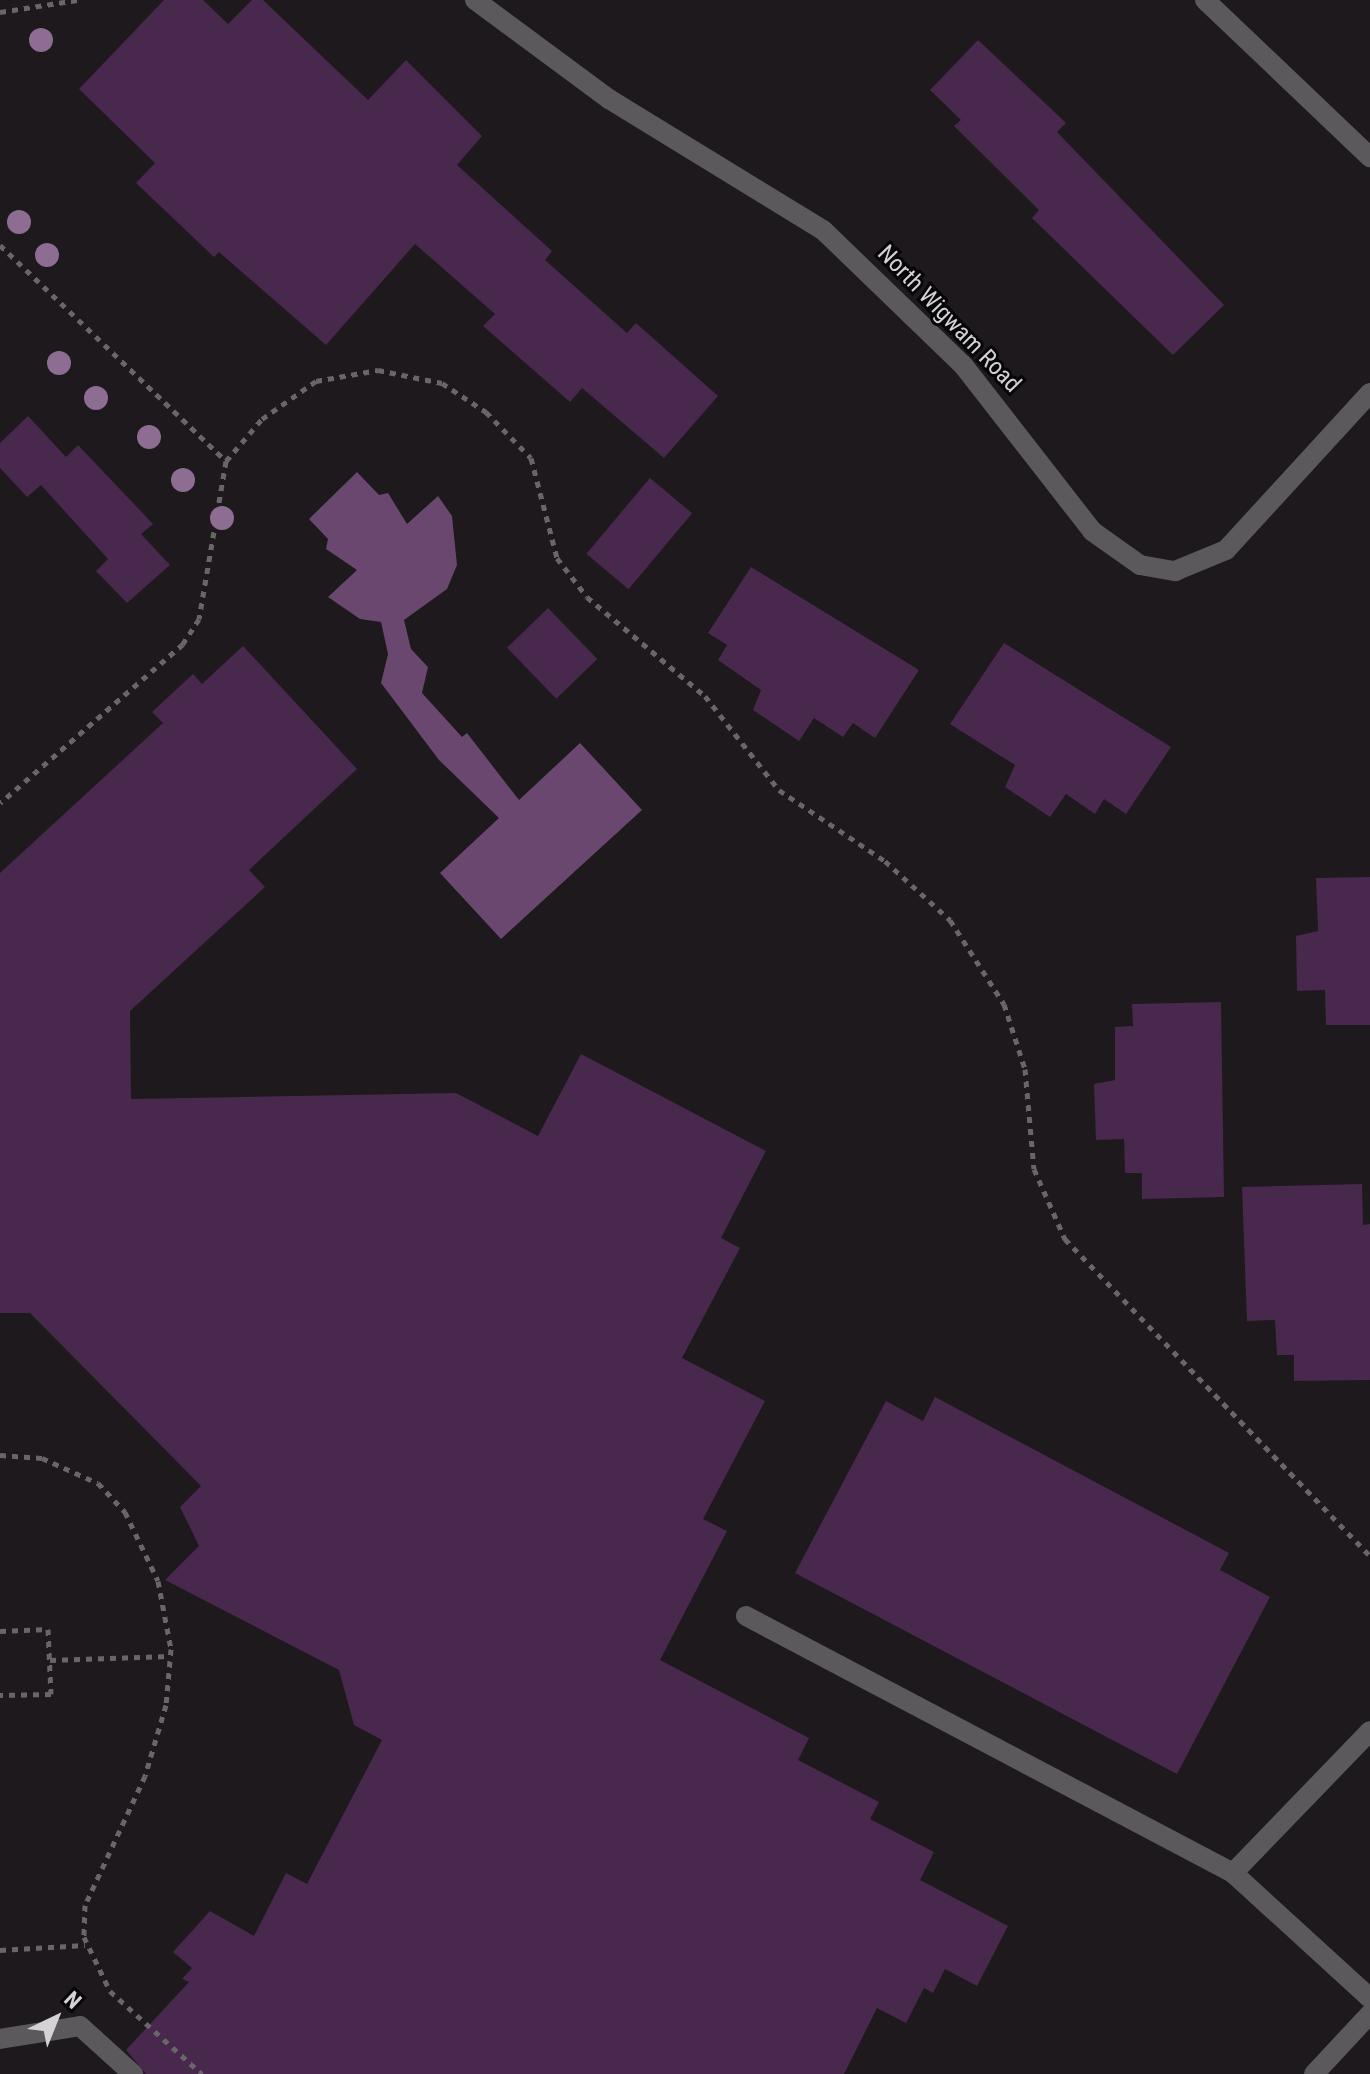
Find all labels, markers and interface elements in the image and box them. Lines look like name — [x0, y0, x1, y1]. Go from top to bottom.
street label: North Wigwam Road — [871, 239, 1027, 399]
north arrow — [16, 1978, 96, 2058]
text: N — [59, 1986, 86, 2014]

